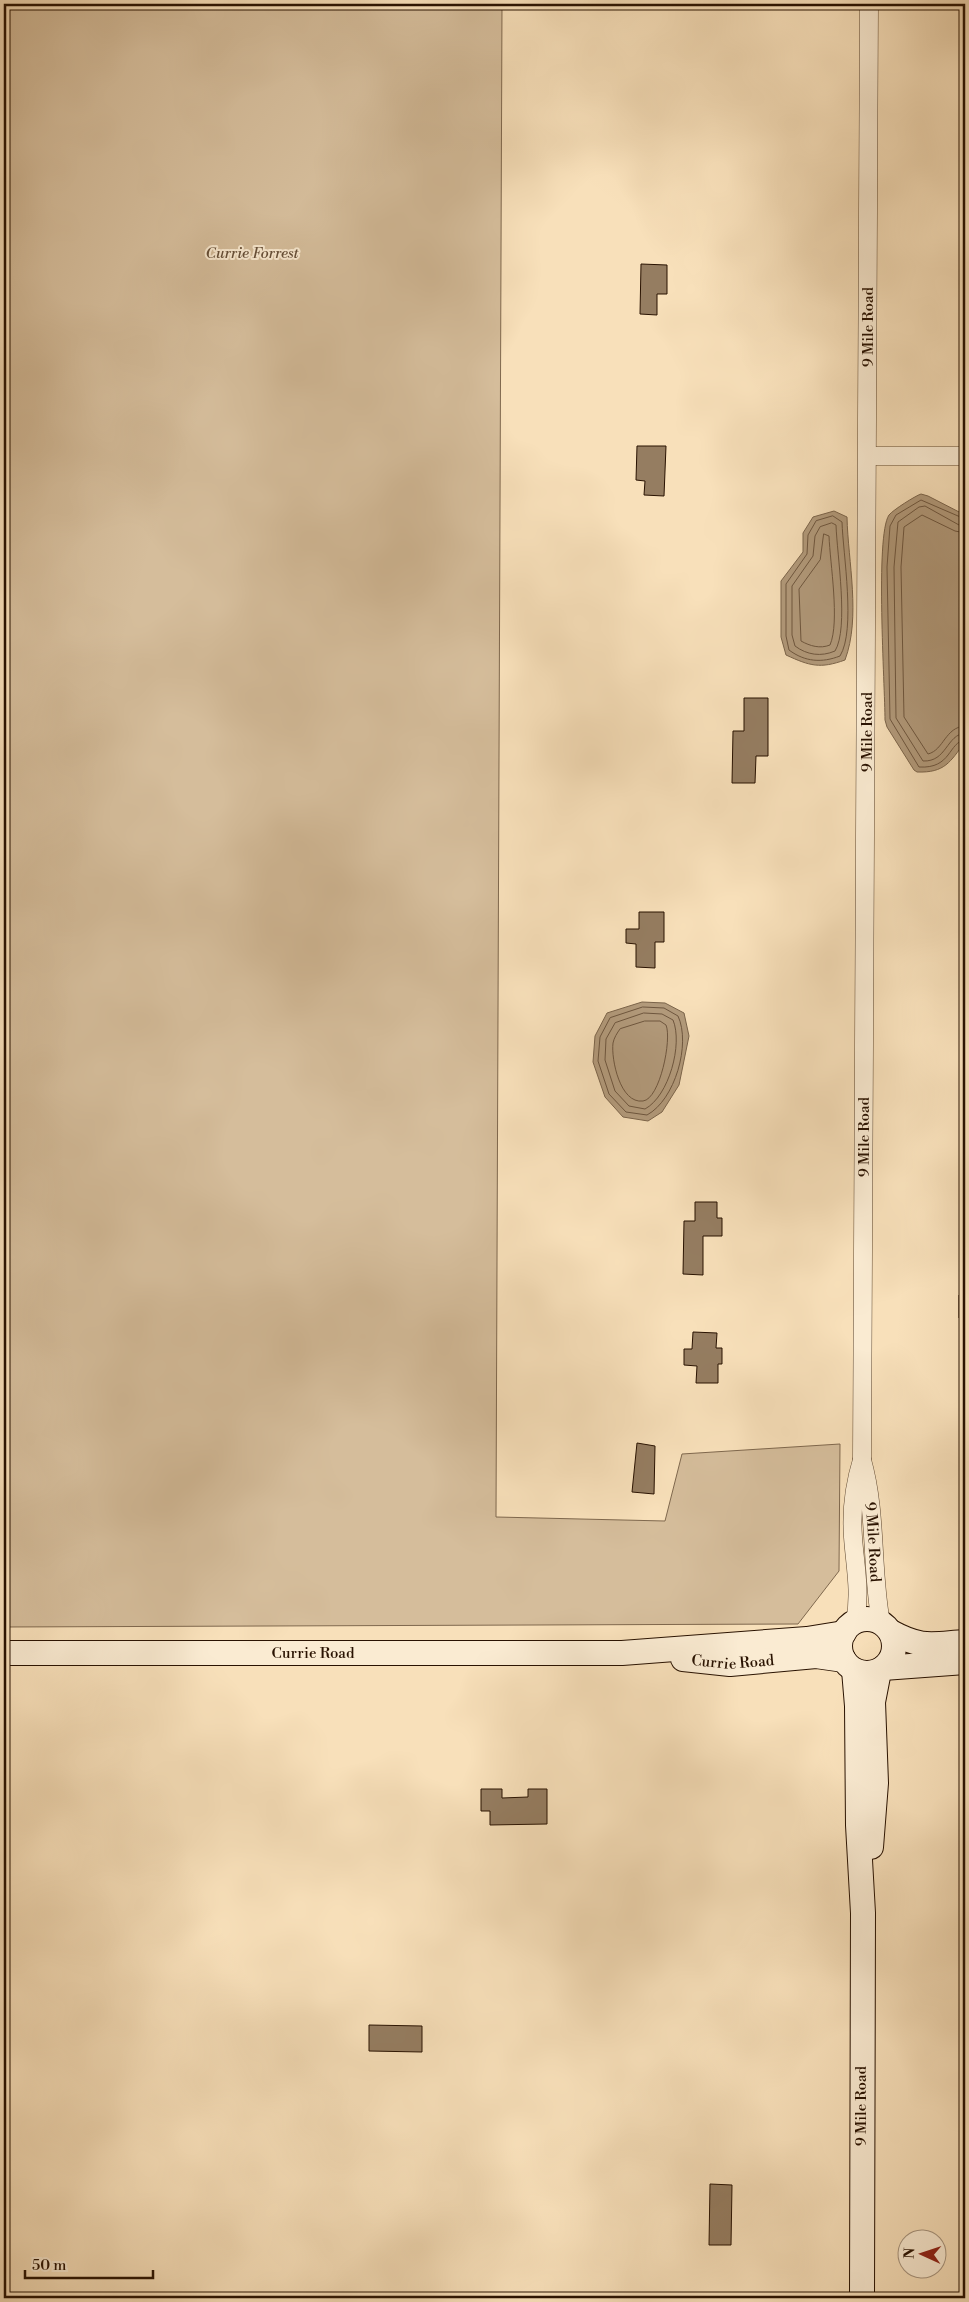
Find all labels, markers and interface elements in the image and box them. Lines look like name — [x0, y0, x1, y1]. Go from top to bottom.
park label: Currie Forrest — [206, 244, 300, 263]
street label: 9 Mile Road — [859, 286, 878, 367]
street label: 9 Mile Road — [858, 691, 877, 772]
street label: 9 Mile Road — [855, 1096, 874, 1177]
street label: 9 Mile Road — [861, 1501, 885, 1583]
street label: Currie Road — [272, 1644, 355, 1663]
street label: Currie Road — [691, 1650, 775, 1674]
street label: 9 Mile Road — [852, 2065, 871, 2146]
north arrow — [896, 2230, 946, 2280]
scale bar — [25, 2247, 152, 2279]
text: N — [901, 2247, 919, 2259]
text: 50 m — [32, 2256, 66, 2275]

